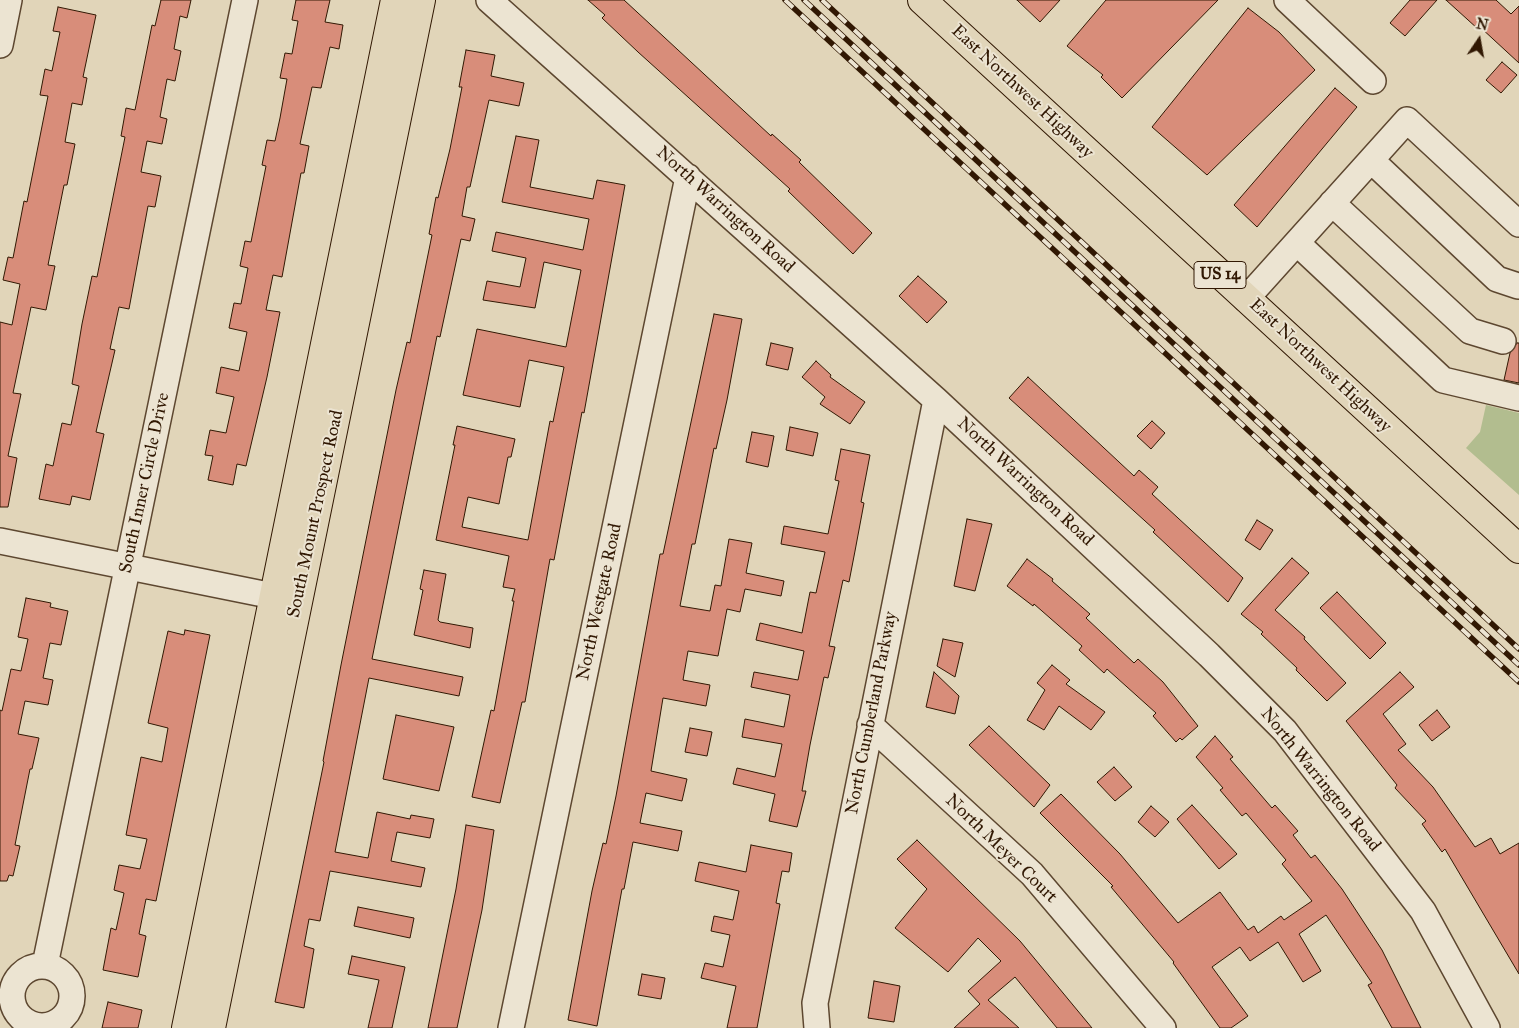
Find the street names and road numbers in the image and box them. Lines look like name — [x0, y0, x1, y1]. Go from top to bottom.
street label: East Northwest Highway — [946, 20, 1098, 164]
street label: North Warrington Road — [651, 142, 799, 278]
road number: US 14 — [1194, 262, 1246, 288]
street label: East Northwest Highway — [1244, 294, 1396, 438]
street label: South Inner Circle Drive — [115, 391, 175, 575]
street label: South Mount Prospect Road — [283, 408, 349, 620]
street label: North Warrington Road — [952, 413, 1098, 551]
street label: North Westgate Road — [573, 522, 627, 682]
street label: North Cumberland Parkway — [842, 610, 902, 816]
street label: North Warrington Road — [1255, 704, 1385, 856]
street label: North Meyer Court — [940, 790, 1062, 908]

